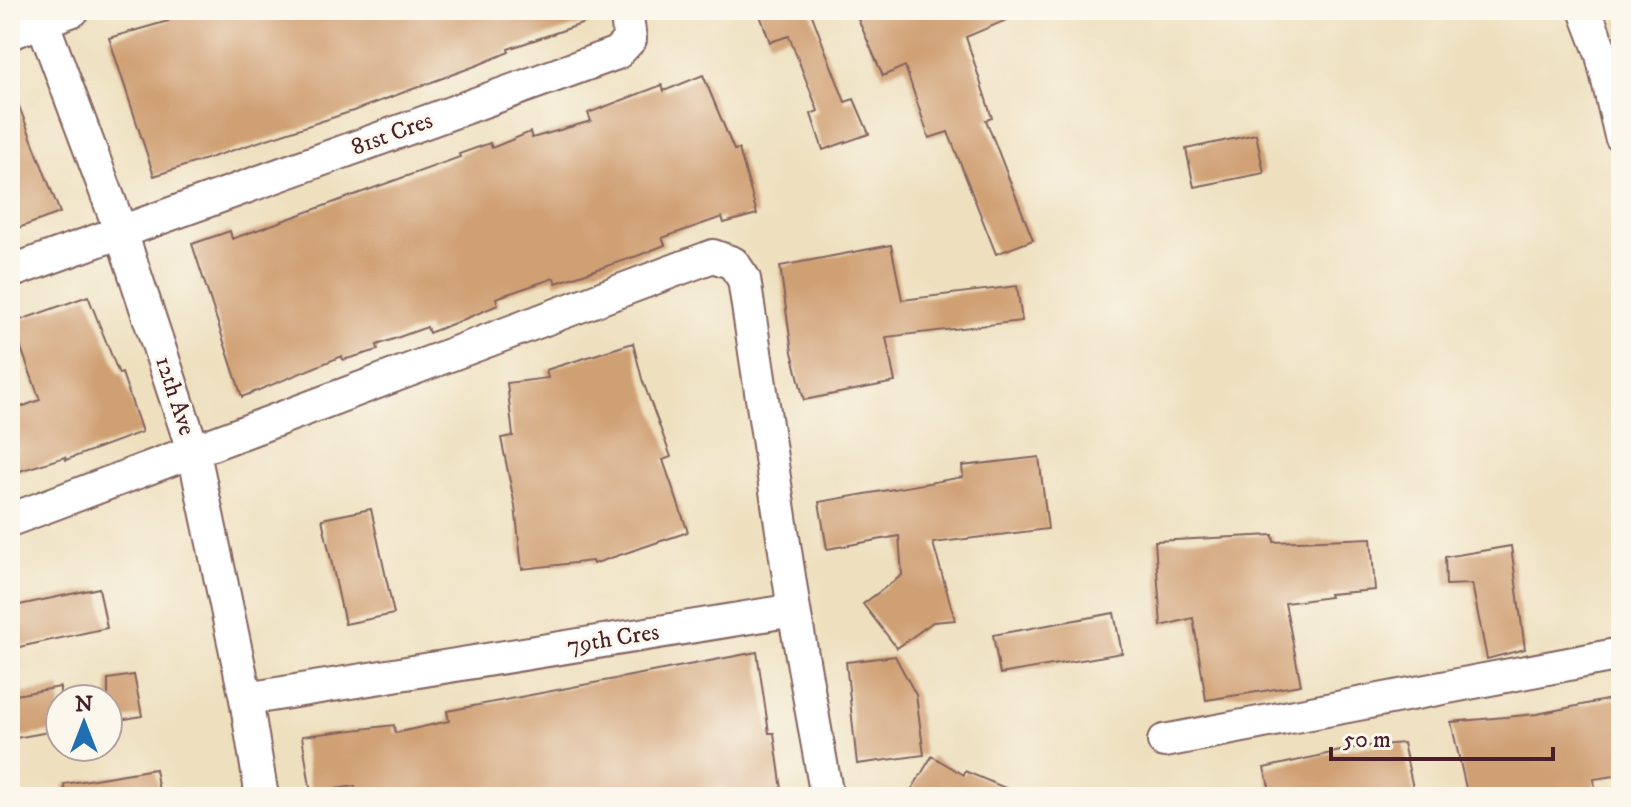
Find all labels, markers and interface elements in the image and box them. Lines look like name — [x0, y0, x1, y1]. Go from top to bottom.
street label: 81st Cres — [347, 105, 437, 163]
street label: 12th Ave — [148, 353, 202, 439]
street label: 79th Cres — [565, 617, 661, 661]
north arrow — [44, 683, 124, 763]
text: N — [75, 691, 93, 718]
scale bar — [1331, 711, 1553, 761]
text: 50 m — [1343, 725, 1391, 755]

